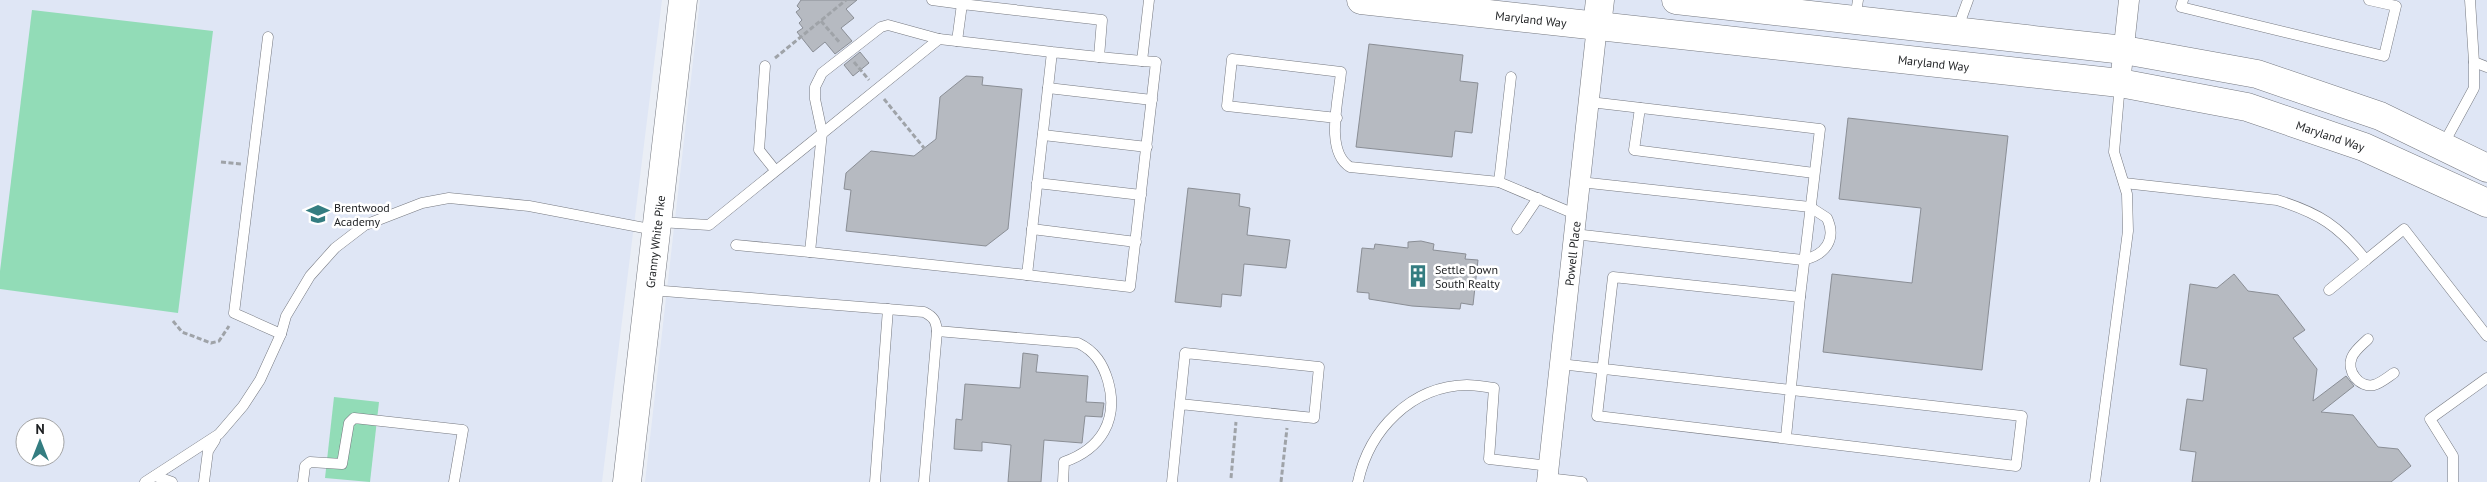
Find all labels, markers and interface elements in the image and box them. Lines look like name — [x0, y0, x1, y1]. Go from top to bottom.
street label: Maryland Way — [1495, 7, 1568, 30]
street label: Maryland Way — [1897, 51, 1970, 74]
street label: Maryland Way — [2294, 117, 2367, 154]
street label: Granny White Pike — [642, 194, 668, 289]
place label: Brentwood Academy — [334, 200, 390, 229]
school or university icon: Brentwood Academy — [305, 201, 331, 227]
street label: Powell Place — [1561, 220, 1583, 287]
place label: Settle Down South Realty — [1435, 262, 1500, 291]
building icon: Settle Down South Realty — [1405, 263, 1431, 289]
north arrow — [15, 417, 65, 467]
text: N — [35, 420, 45, 438]

